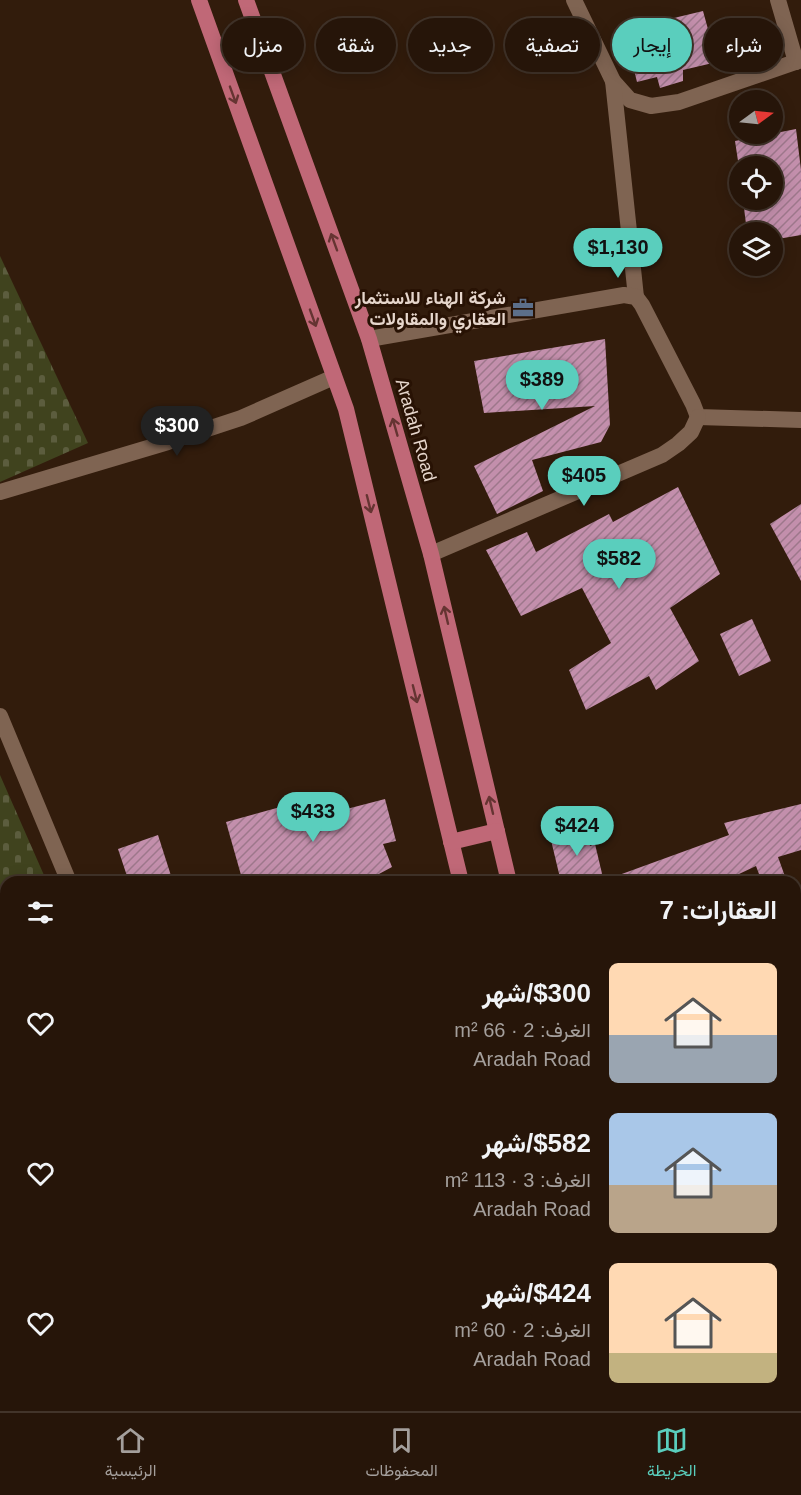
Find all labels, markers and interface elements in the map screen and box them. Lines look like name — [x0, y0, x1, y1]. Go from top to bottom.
chip: منزل — [222, 18, 304, 72]
chip: شقة — [316, 18, 396, 72]
chip: جديد — [408, 18, 493, 72]
chip: تصفية — [505, 18, 600, 72]
chip: إيجار — [612, 18, 692, 72]
chip: شراء — [704, 18, 783, 72]
one-way arrow — [228, 85, 239, 103]
north arrow — [729, 90, 783, 144]
map controls — [729, 90, 783, 276]
button: locate — [729, 156, 783, 210]
button: layers — [729, 222, 783, 276]
pin: $1,130 — [569, 228, 667, 279]
one-way arrow — [327, 233, 338, 252]
text: $1,130 — [587, 236, 649, 258]
place label: شركة الهناء للاستثمار العقاري والمقاولات — [354, 288, 506, 334]
office icon: شركة الهناء للاستثمار العقاري والمقاولات — [511, 296, 535, 320]
one-way arrow — [308, 308, 319, 327]
pin: $389 — [506, 360, 578, 411]
text: $389 — [520, 368, 564, 390]
street label: Aradah Road — [392, 376, 440, 484]
pin: $300 — [141, 406, 213, 457]
text: $300 — [155, 414, 199, 436]
one-way arrow — [389, 418, 400, 437]
pin: $405 — [548, 456, 620, 507]
text: $405 — [562, 464, 606, 486]
one-way arrow — [364, 494, 376, 513]
pin: $582 — [583, 539, 655, 590]
text: $582 — [597, 547, 641, 569]
one-way arrow — [439, 606, 451, 625]
one-way arrow — [410, 684, 422, 703]
pin: $433 — [277, 792, 349, 843]
one-way arrow — [485, 795, 496, 815]
text: $433 — [291, 800, 335, 822]
pin: $424 — [541, 806, 613, 857]
text: $424 — [555, 814, 599, 836]
text: العقارات: 7 — [659, 895, 777, 925]
icon: filters — [24, 896, 57, 929]
text: $300/شهر — [482, 978, 591, 1008]
icon: home — [657, 987, 729, 1059]
icon: heart — [24, 1007, 57, 1040]
text: الغرف: 2 · 66 m² — [454, 1019, 591, 1041]
text: Aradah Road — [473, 1048, 591, 1070]
text: $582/شهر — [482, 1128, 591, 1158]
icon: home — [657, 1137, 729, 1209]
icon: heart — [24, 1157, 57, 1190]
text: الغرف: 3 · 113 m² — [445, 1169, 591, 1191]
text: Aradah Road — [473, 1198, 591, 1220]
text: $424/شهر — [482, 1278, 591, 1308]
icon: home — [657, 1287, 729, 1359]
icon: heart — [24, 1307, 57, 1340]
text: الغرف: 2 · 60 m² — [454, 1319, 591, 1341]
text: Aradah Road — [473, 1348, 591, 1370]
tab: الرئيسية — [105, 1424, 156, 1485]
tab: المحفوظات — [366, 1424, 438, 1485]
tab: الخريطة — [647, 1424, 696, 1485]

